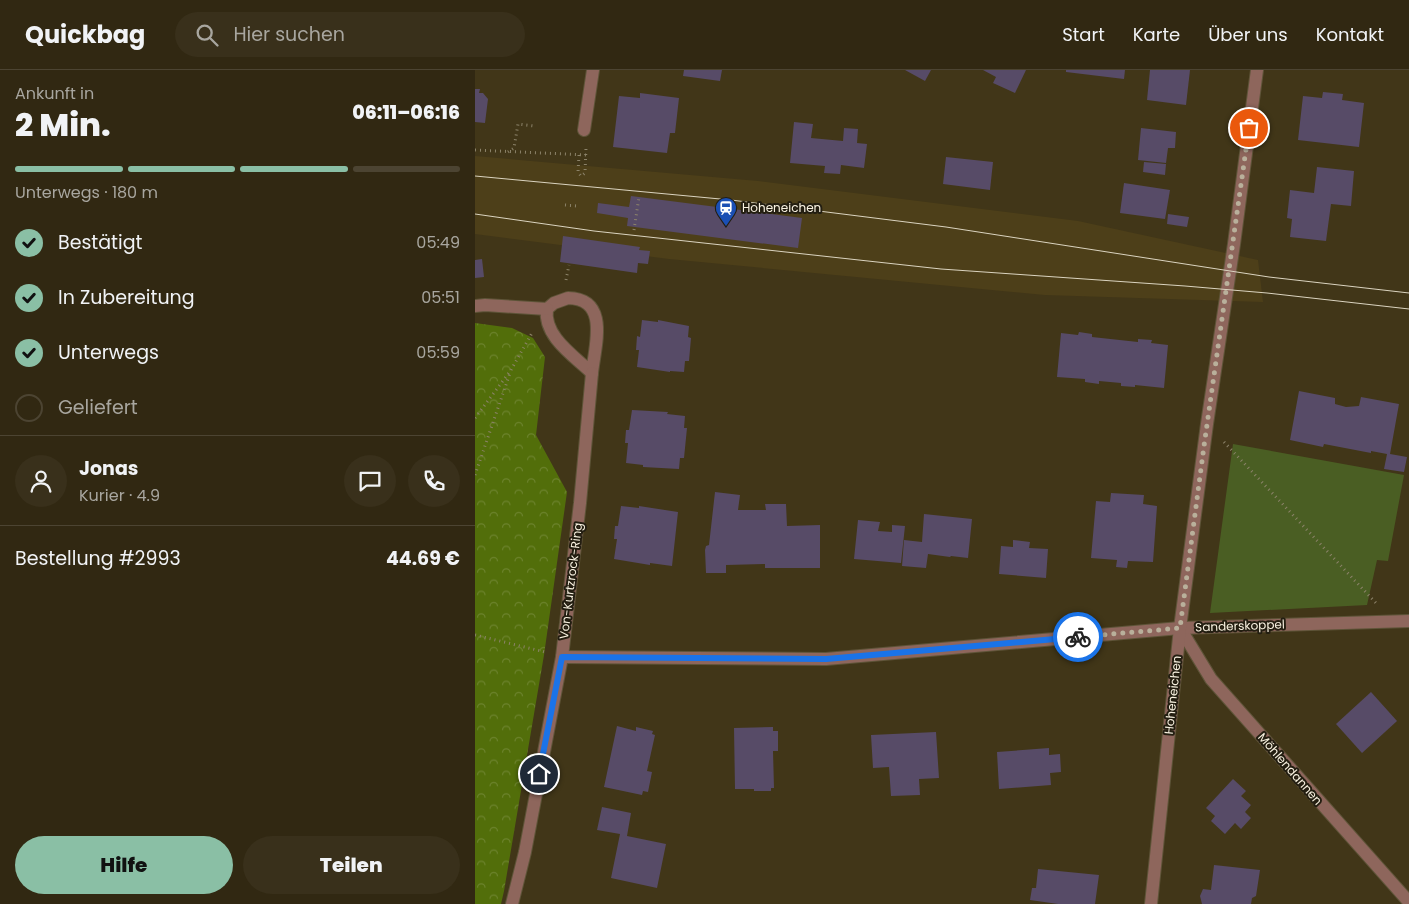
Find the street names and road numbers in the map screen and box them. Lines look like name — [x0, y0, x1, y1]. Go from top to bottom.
street label: Von-Kurtzrock-Ring — [555, 522, 586, 640]
street label: Sanderskoppel — [1195, 615, 1285, 636]
street label: Hoheneichen — [1160, 655, 1185, 735]
street label: Möhlendannen — [1254, 729, 1326, 808]

